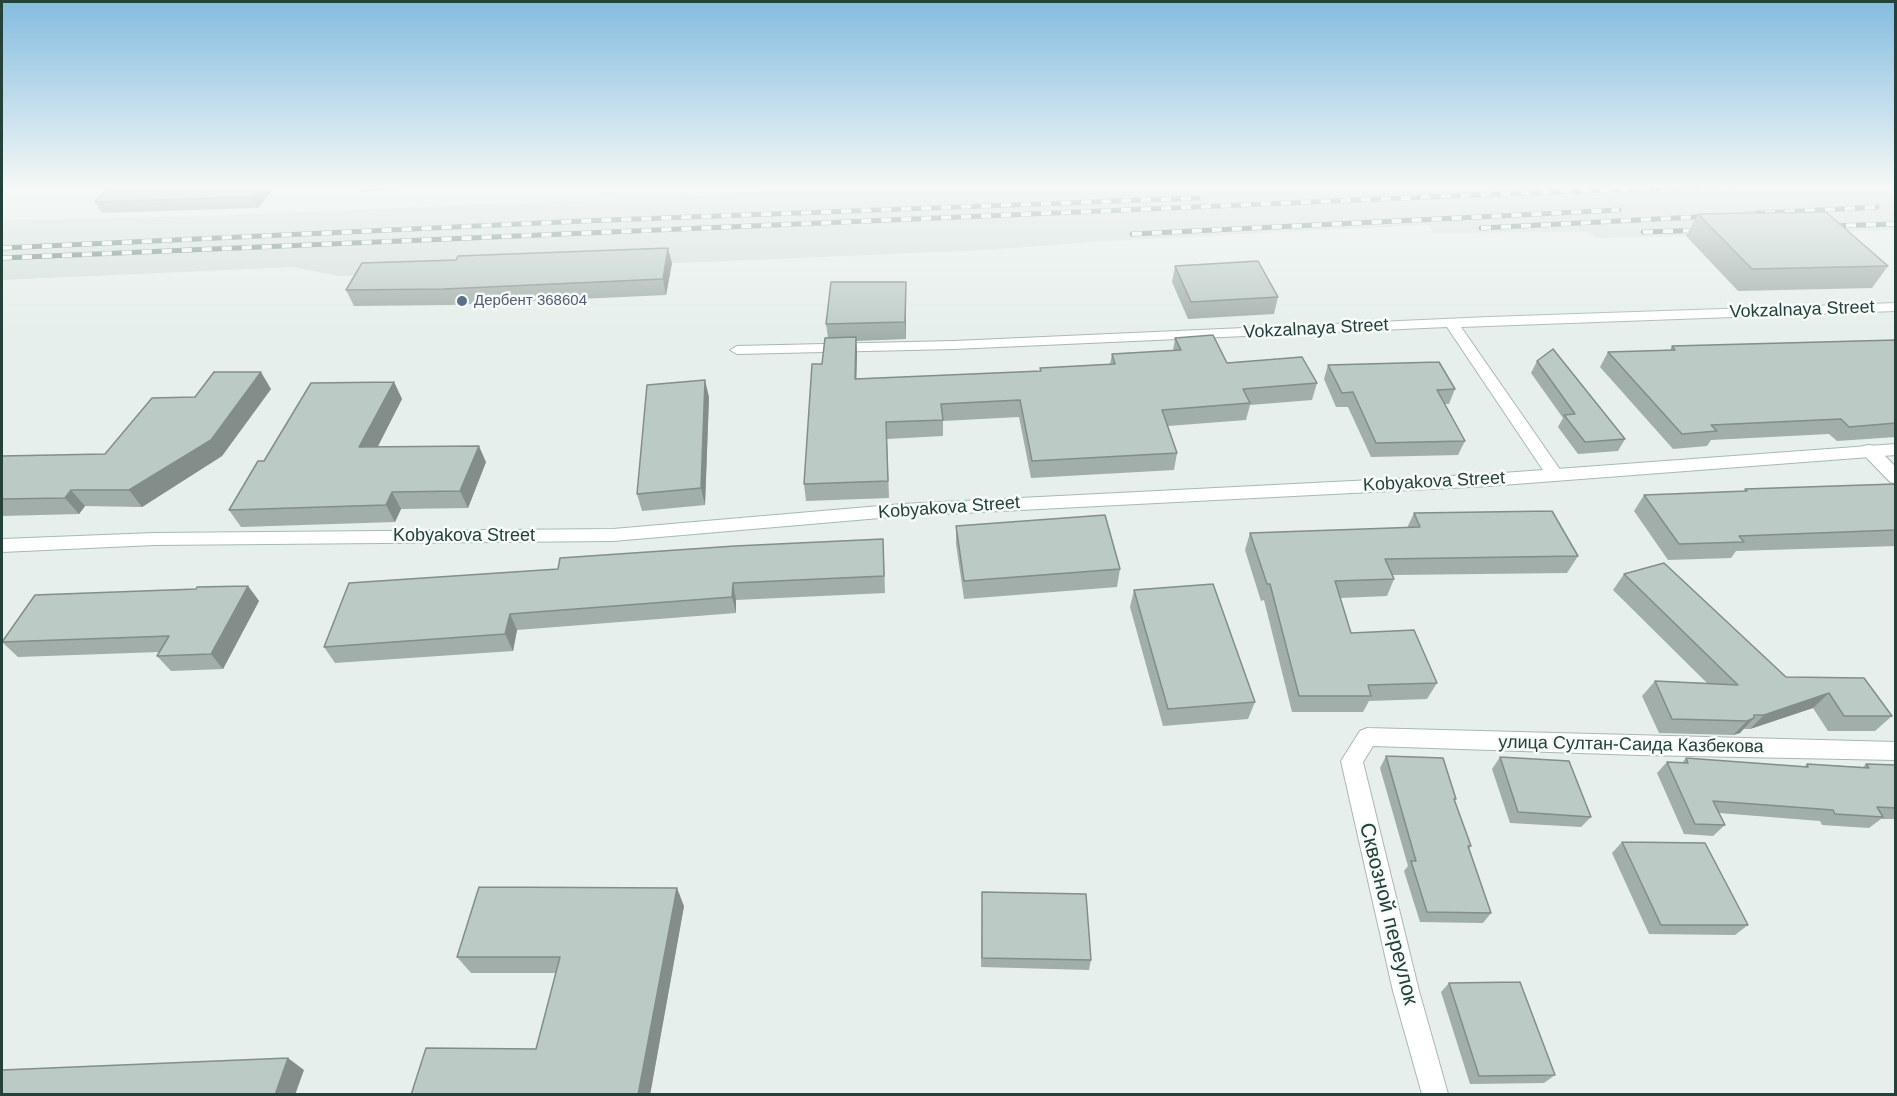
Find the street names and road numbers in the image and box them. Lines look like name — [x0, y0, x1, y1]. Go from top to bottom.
street label: Vokzalnaya Street — [1729, 297, 1875, 323]
street label: Vokzalnaya Street — [1243, 314, 1389, 344]
street label: Kobyakova Street — [1362, 467, 1506, 497]
street label: Kobyakova Street — [877, 492, 1021, 524]
street label: Kobyakova Street — [393, 525, 535, 547]
street label: улица Султан-Саида Казбекова — [1498, 732, 1764, 758]
street label: Сквозной переулок — [1353, 820, 1423, 1008]

